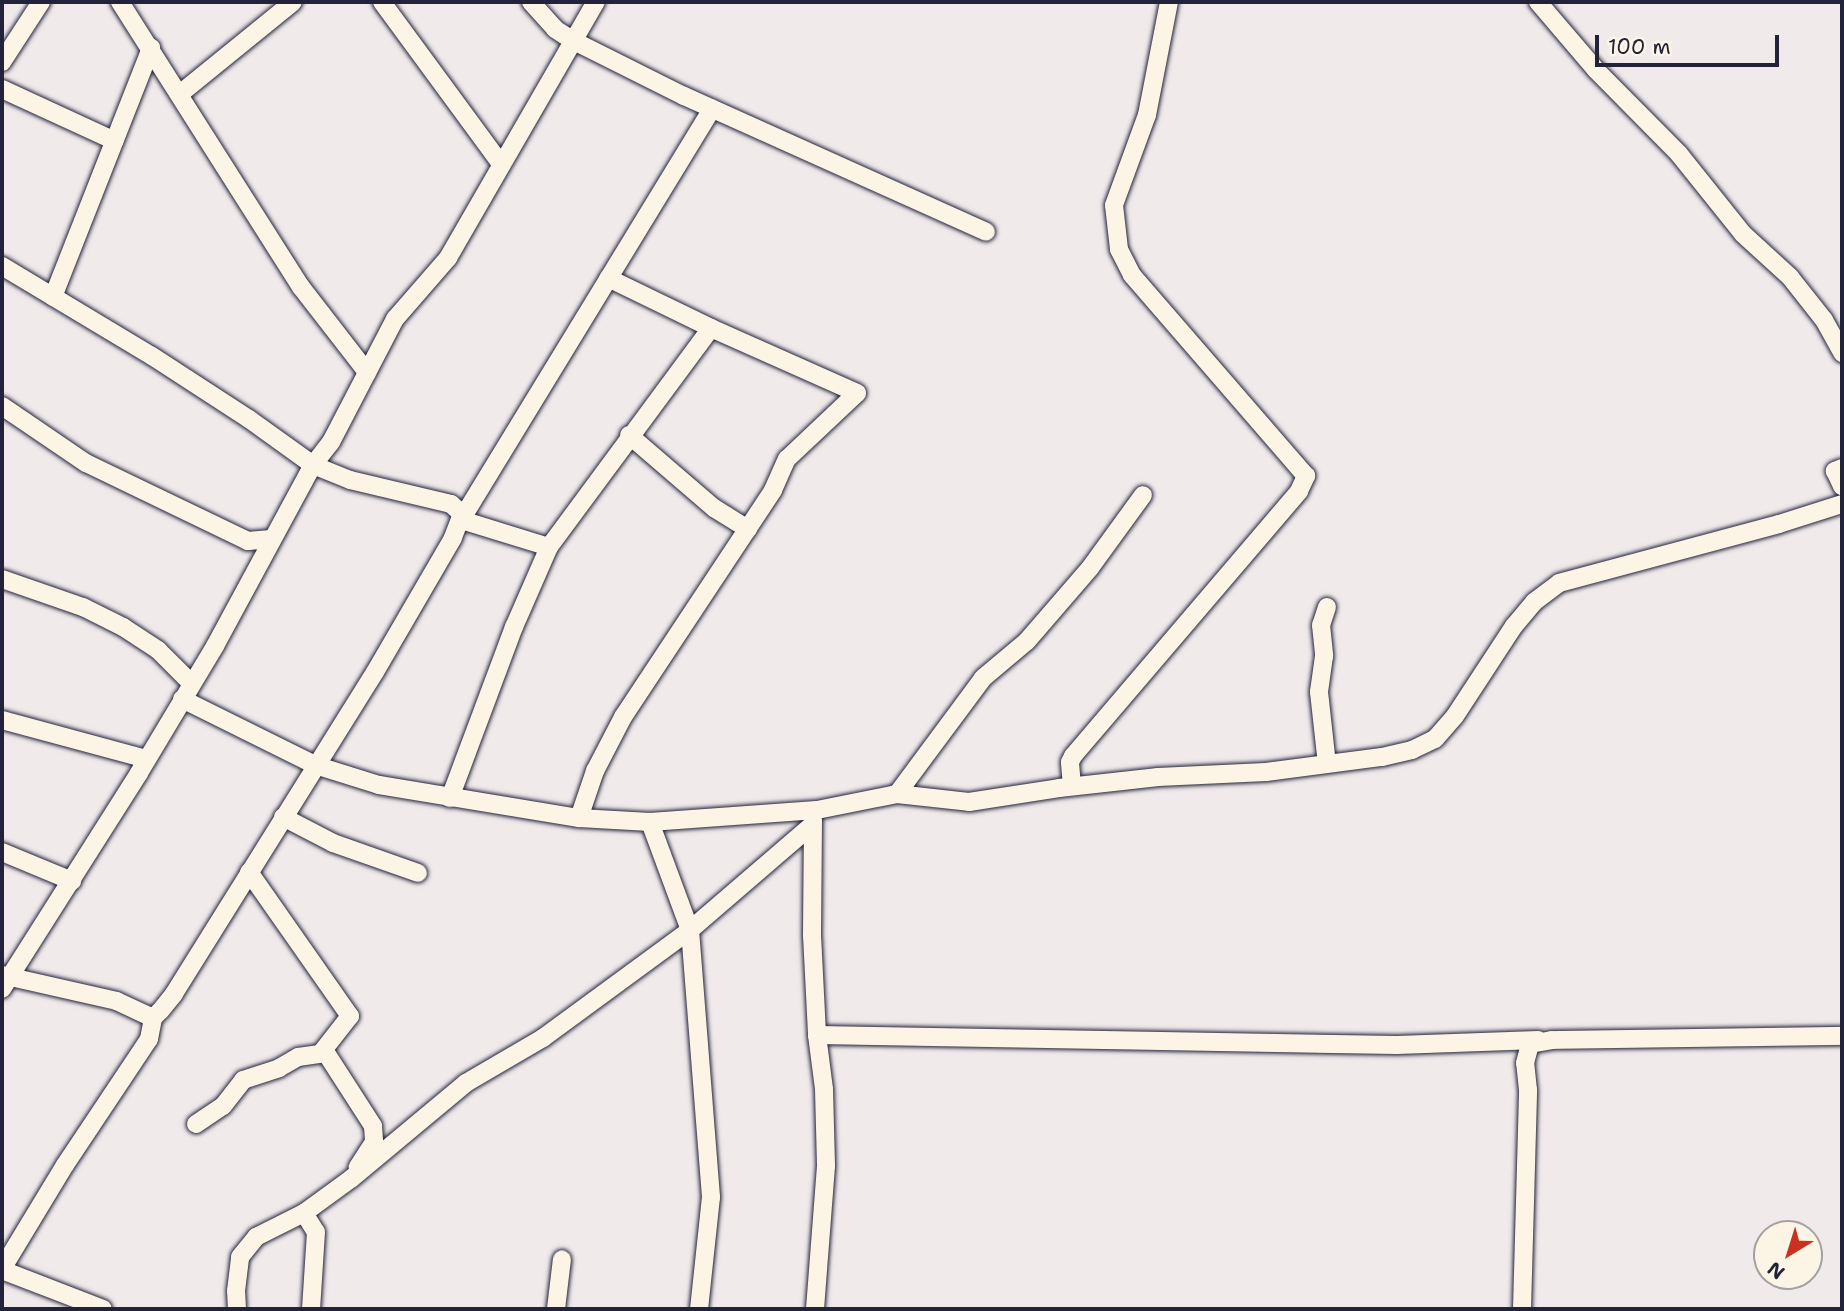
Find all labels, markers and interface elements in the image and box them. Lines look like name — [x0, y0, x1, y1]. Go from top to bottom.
scale bar — [1599, 21, 1783, 65]
text: 100 m — [1608, 33, 1671, 61]
north arrow — [1753, 1220, 1823, 1290]
text: N — [1762, 1256, 1790, 1285]

